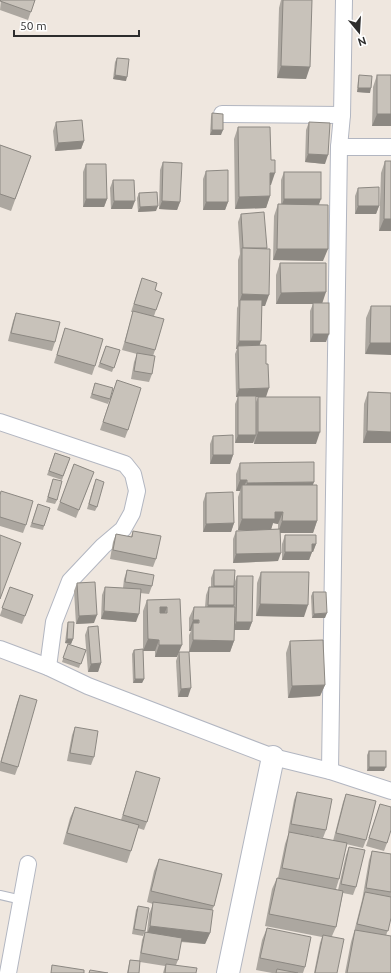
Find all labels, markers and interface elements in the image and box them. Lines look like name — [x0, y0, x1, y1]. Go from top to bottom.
scale bar — [14, 12, 139, 38]
north arrow — [339, 12, 379, 52]
text: 50 m — [20, 19, 47, 32]
text: N — [356, 35, 368, 48]

